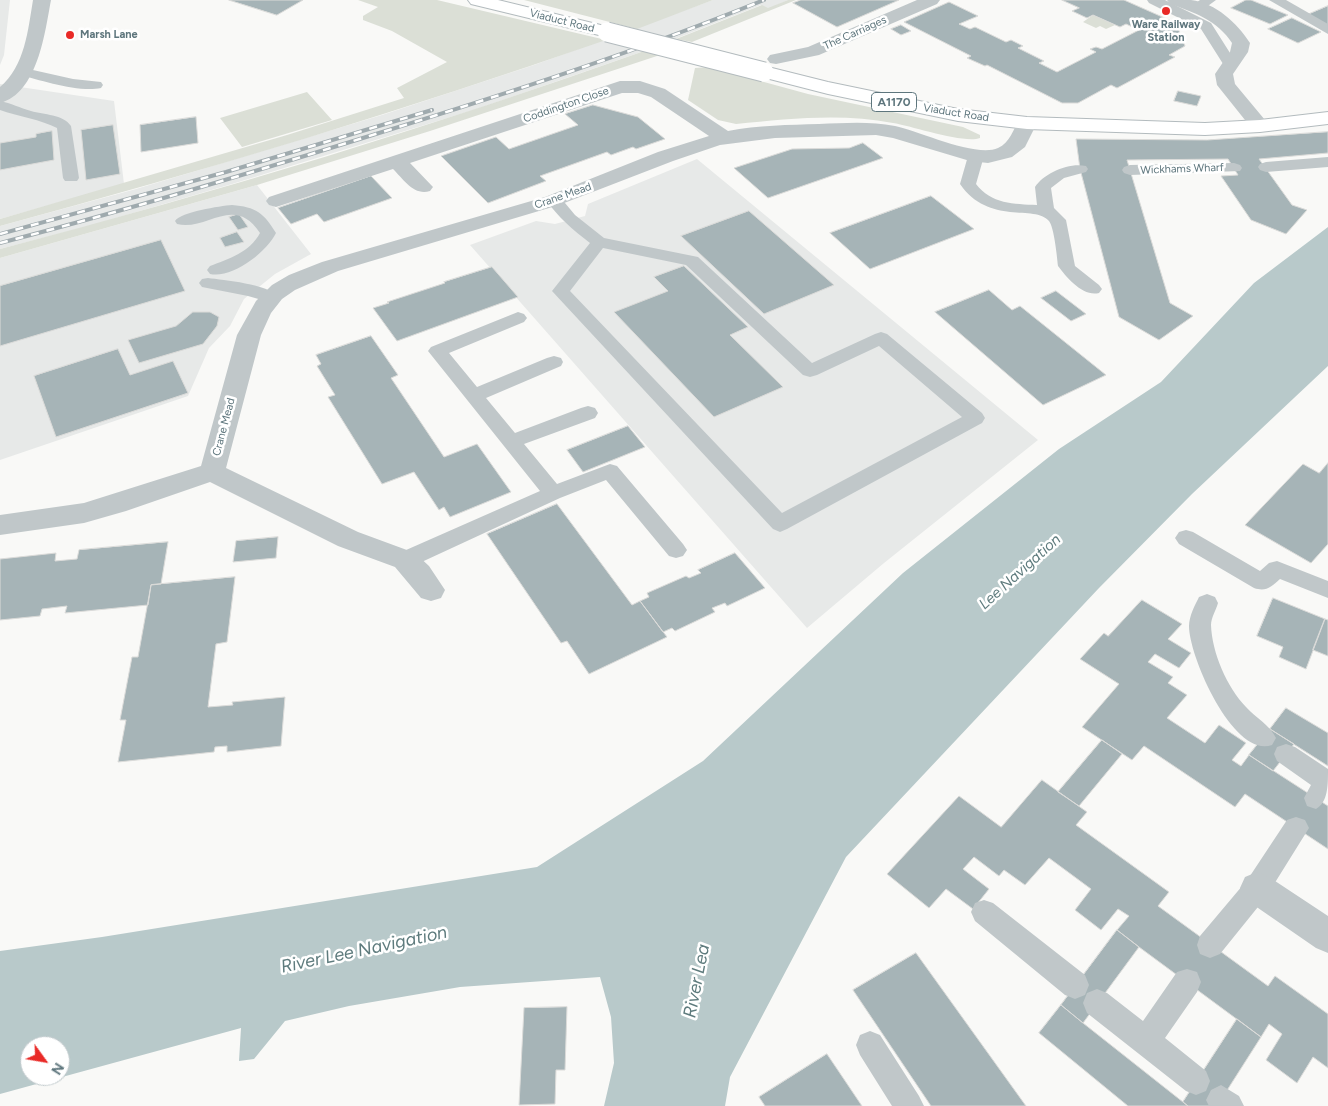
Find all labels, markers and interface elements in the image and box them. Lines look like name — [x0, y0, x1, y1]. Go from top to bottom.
marker: Ware Railway Station — [1160, 5, 1172, 17]
street label: Viaduct Road — [528, 7, 596, 35]
street label: The Carriages — [821, 13, 889, 53]
place label: Ware Railway Station — [1132, 18, 1200, 44]
place label: Marsh Lane — [80, 28, 138, 42]
marker: Marsh Lane — [64, 29, 76, 41]
street label: Coddington Close — [522, 84, 610, 126]
road number: A1170 — [872, 92, 916, 111]
street label: Viaduct Road — [922, 101, 990, 125]
street label: Wickhams Wharf — [1140, 161, 1224, 177]
street label: Crane Mead — [533, 180, 593, 212]
street label: Crane Mead — [210, 397, 238, 457]
water label: Lee Navigation — [975, 531, 1065, 613]
water label: River Lee Navigation — [279, 922, 449, 978]
water label: River Lea — [679, 942, 715, 1020]
north arrow — [20, 1036, 70, 1086]
text: N — [47, 1060, 67, 1078]

